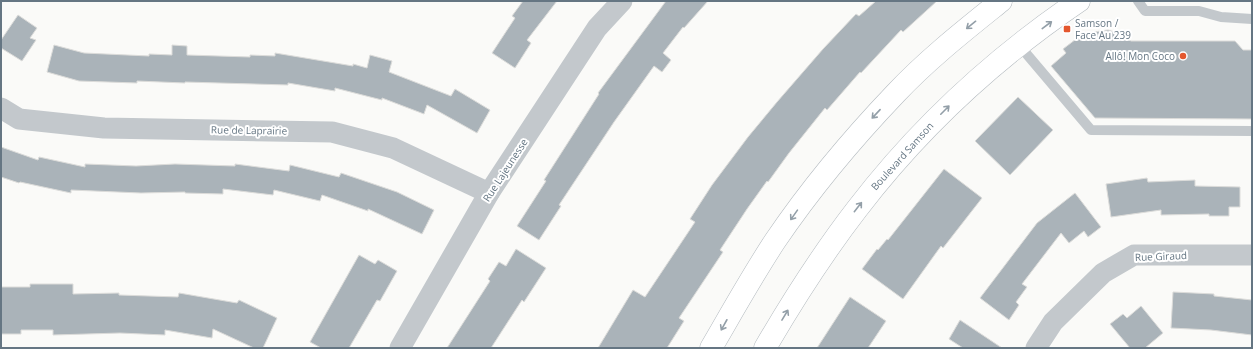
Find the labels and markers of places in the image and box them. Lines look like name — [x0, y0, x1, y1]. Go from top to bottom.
place label: Samson / Face Au 239 — [1075, 16, 1131, 42]
marker: Samson / Face Au 239 — [1062, 24, 1072, 34]
place label: Allô! Mon Coco — [1106, 49, 1175, 63]
marker: Allô! Mon Coco — [1178, 51, 1188, 61]

